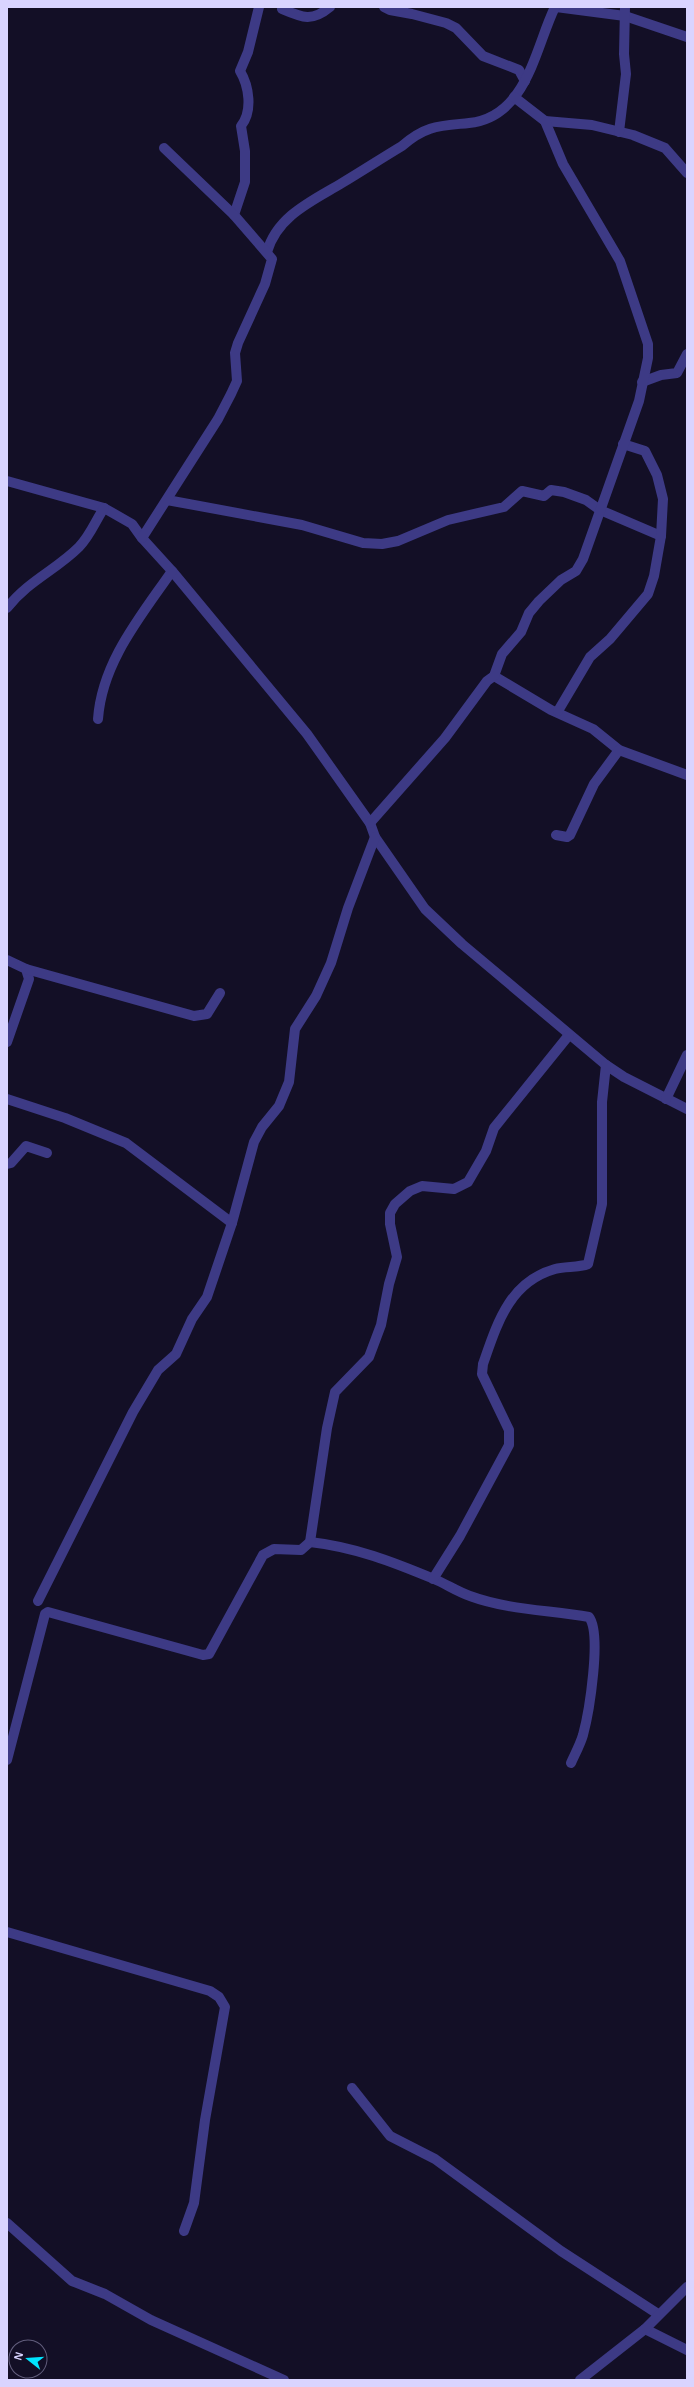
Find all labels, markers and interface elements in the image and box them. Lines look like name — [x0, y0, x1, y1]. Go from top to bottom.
north arrow — [8, 2339, 48, 2379]
text: N — [12, 2350, 25, 2362]

